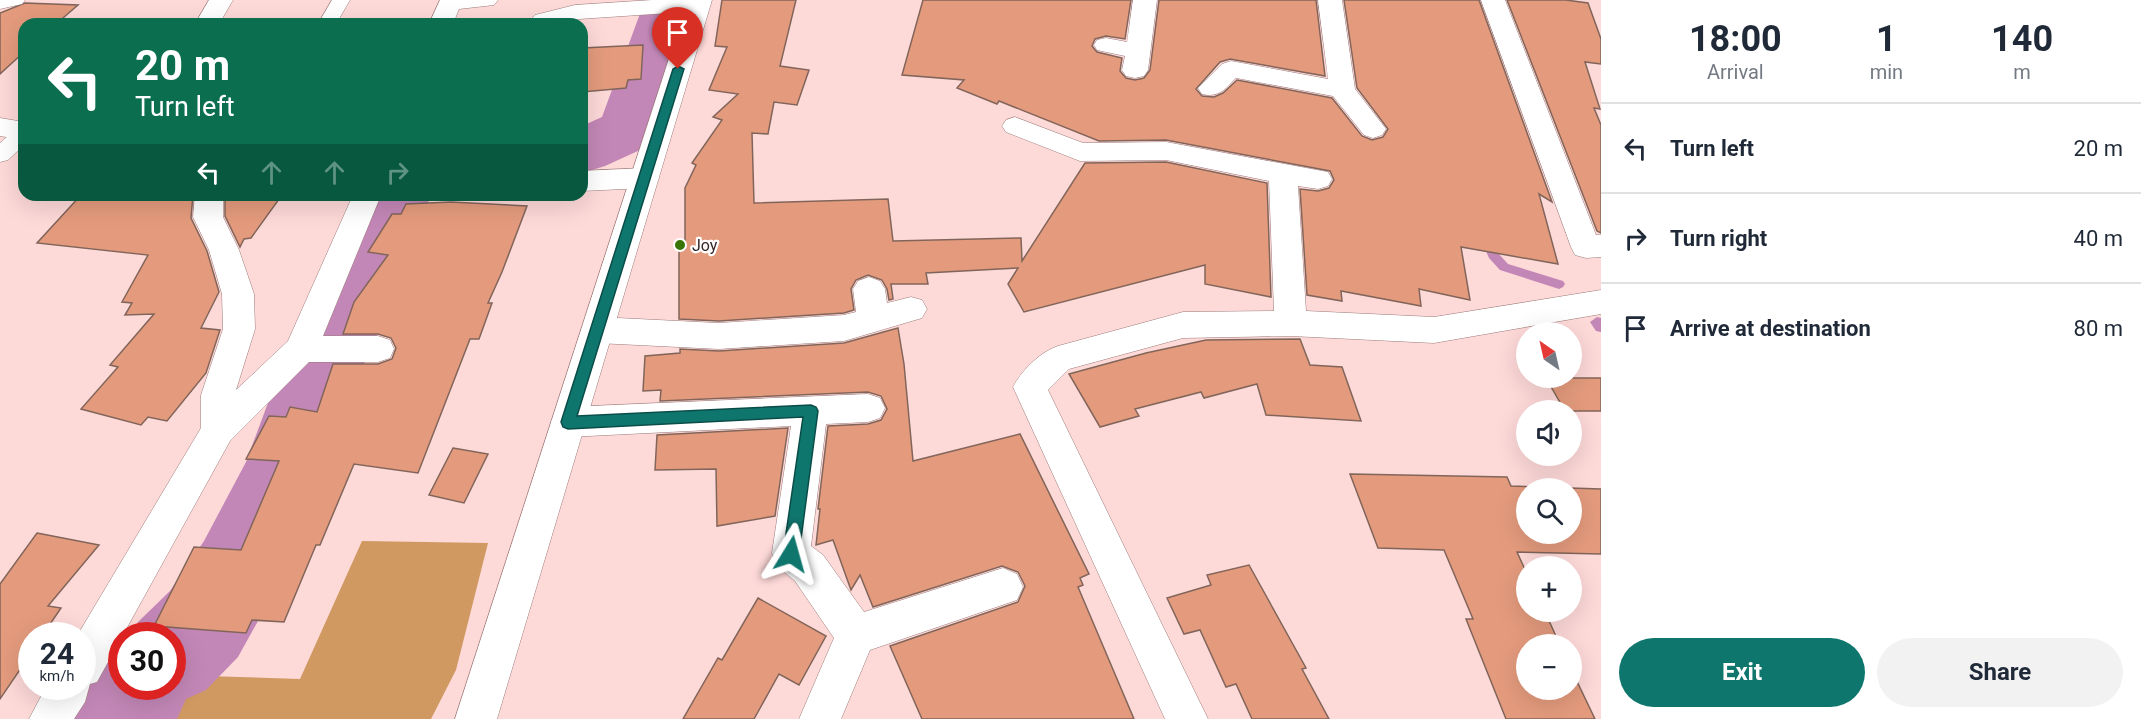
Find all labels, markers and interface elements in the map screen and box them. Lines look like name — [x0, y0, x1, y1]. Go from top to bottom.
pin — [652, 7, 703, 69]
icon: arrive — [661, 16, 694, 49]
text: 18:00 — [1689, 18, 1782, 60]
text: 1 — [1876, 18, 1897, 60]
text: 140 — [1991, 18, 2053, 60]
text: 20 m — [135, 41, 230, 90]
icon: left — [36, 42, 114, 120]
text: Arrival — [1707, 60, 1764, 84]
text: min — [1870, 60, 1903, 84]
text: m — [2013, 60, 2031, 84]
text: Turn left — [135, 91, 235, 123]
icon: left — [1619, 132, 1652, 165]
text: Turn left — [1670, 136, 1754, 161]
text: 20 m — [2074, 136, 2123, 161]
icon: left — [192, 156, 225, 189]
icon: ahead — [255, 156, 288, 189]
icon: ahead — [318, 156, 351, 189]
icon: right — [381, 156, 414, 189]
icon: right — [1619, 222, 1652, 255]
text: Turn right — [1670, 226, 1767, 251]
text: 40 m — [2074, 226, 2123, 251]
place label: Joy — [692, 236, 718, 255]
marker: Joy — [673, 238, 687, 252]
icon: arrive — [1619, 312, 1652, 345]
text: Arrive at destination — [1670, 316, 1871, 341]
text: 80 m — [2074, 316, 2123, 341]
north arrow — [1516, 322, 1582, 388]
map controls — [1516, 322, 1582, 700]
button: sound — [1516, 400, 1582, 466]
button: search — [1516, 478, 1582, 544]
position arrow — [759, 522, 823, 586]
button: + — [1516, 556, 1582, 622]
speed limit sign: 30 — [108, 622, 186, 700]
button: − — [1516, 634, 1582, 700]
text: 24 — [40, 636, 74, 671]
button: Exit — [1619, 638, 1865, 707]
button: Share — [1877, 638, 2123, 707]
text: km/h — [39, 667, 75, 685]

